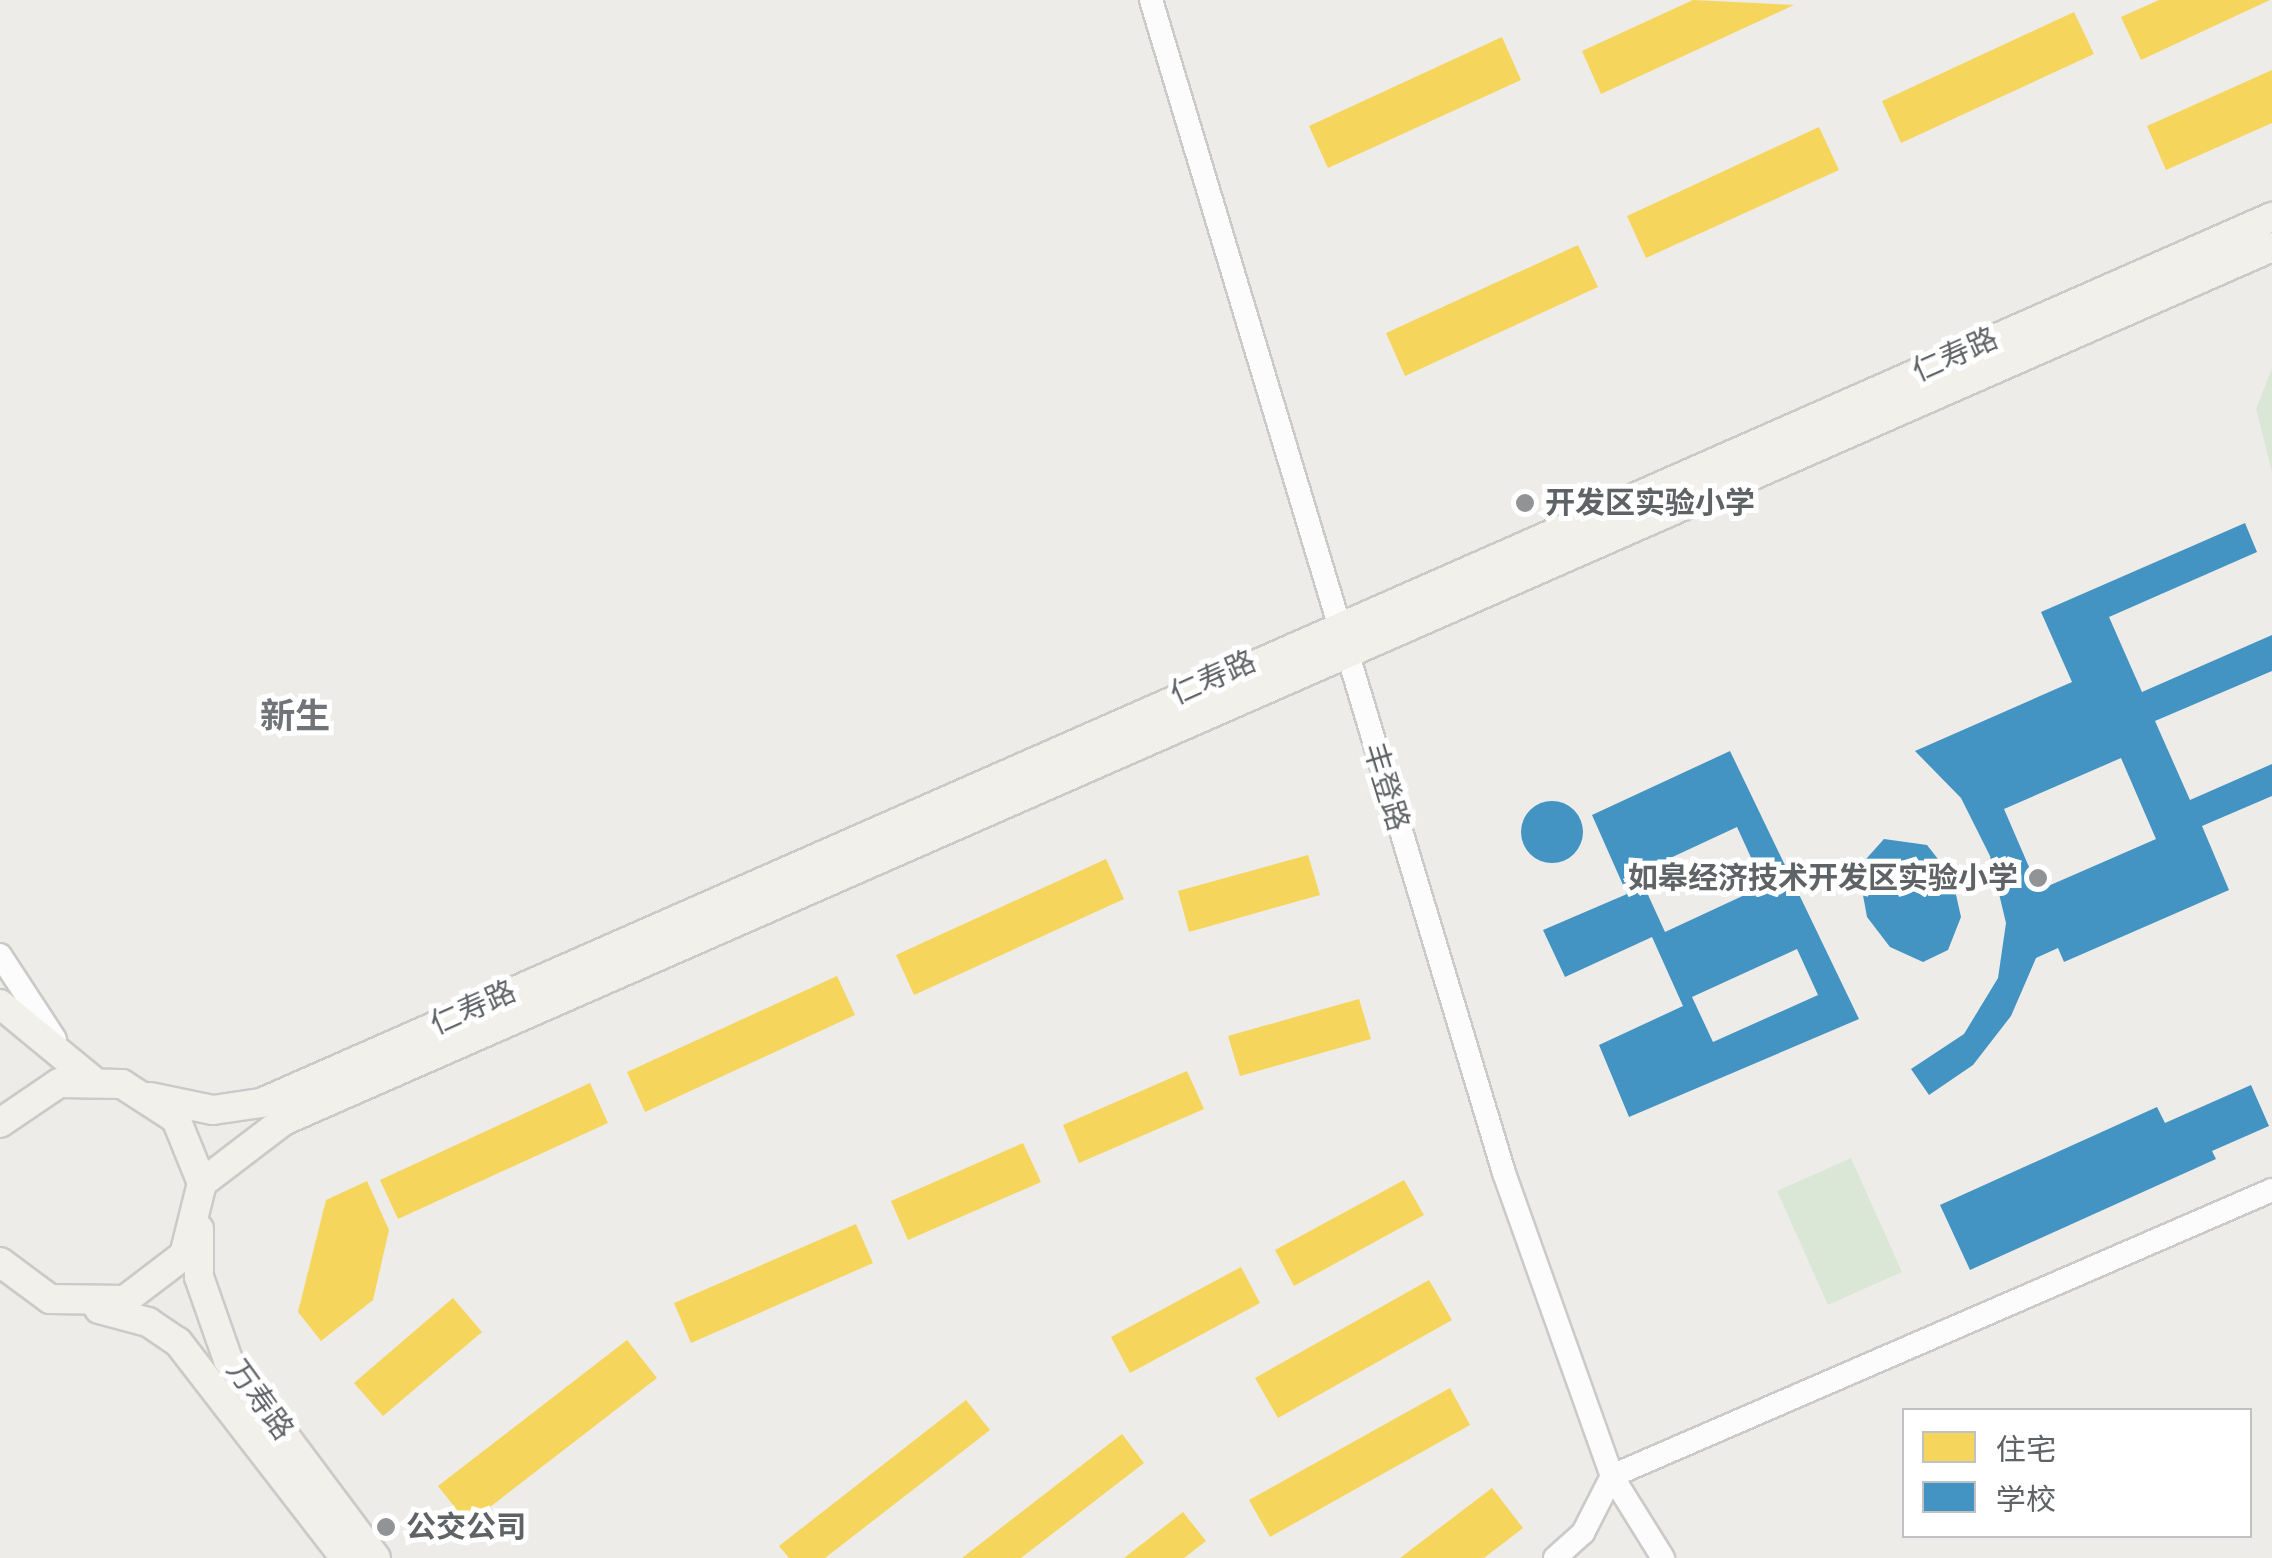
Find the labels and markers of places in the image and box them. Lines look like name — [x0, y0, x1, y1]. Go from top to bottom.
place label: 开发区实验小学 — [1545, 485, 1755, 521]
marker: 开发区实验小学 — [1514, 492, 1536, 514]
place label: 如皋经济技术开发区实验小学 — [1628, 860, 2018, 896]
marker: 如皋经济技术开发区实验小学 — [2027, 867, 2049, 889]
place label: 公交公司 — [406, 1509, 526, 1545]
marker: 公交公司 — [375, 1516, 397, 1538]

